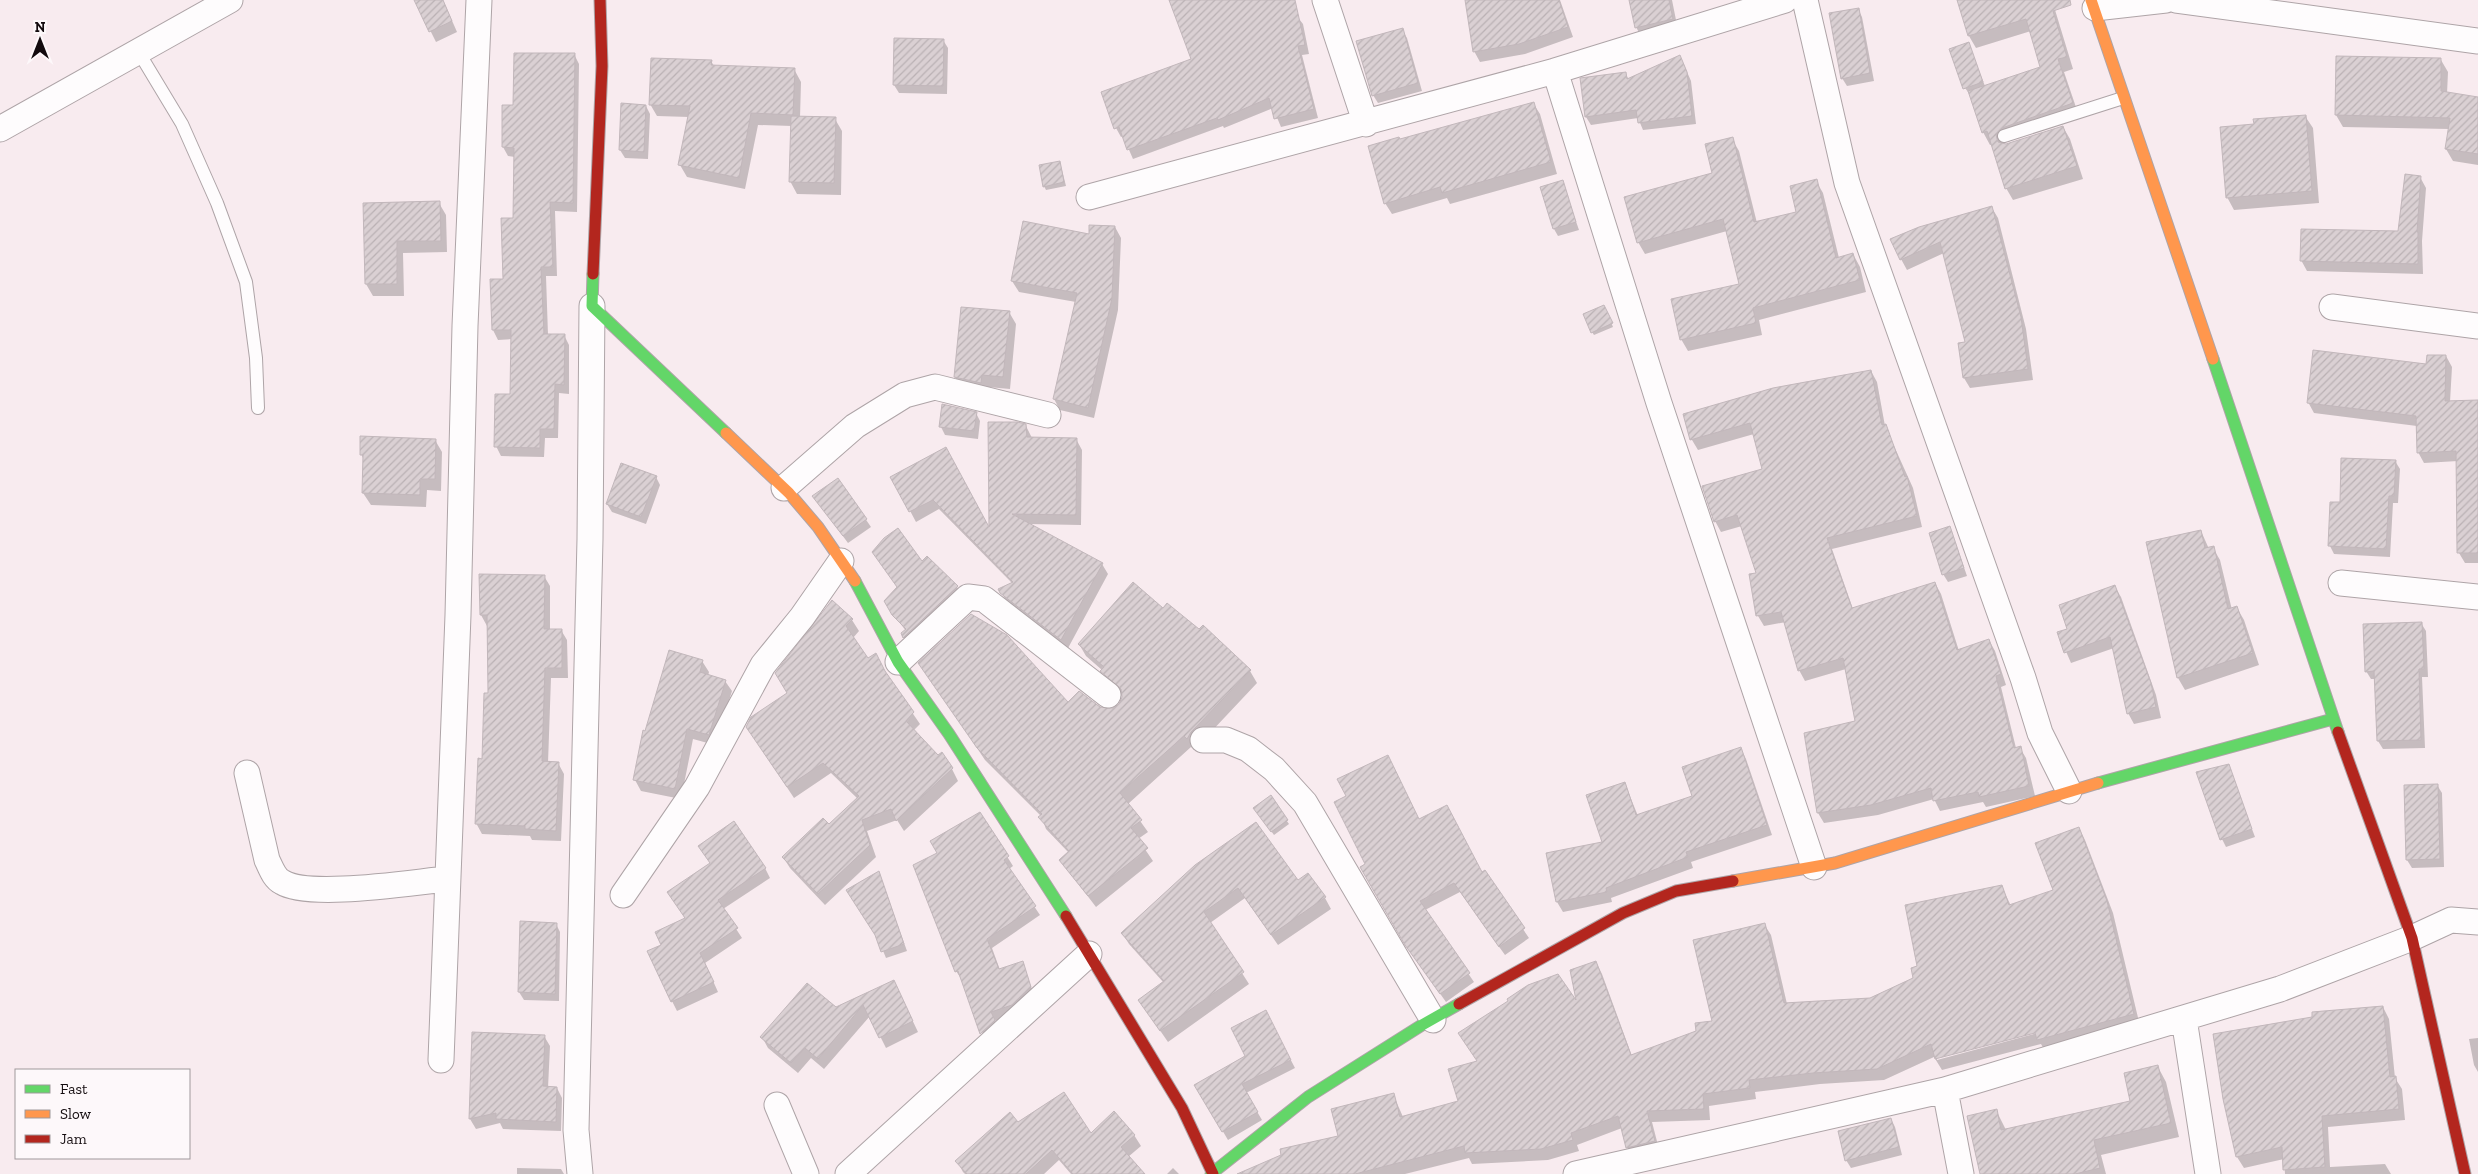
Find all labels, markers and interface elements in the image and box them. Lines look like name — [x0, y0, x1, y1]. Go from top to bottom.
north arrow — [15, 15, 65, 65]
text: N — [35, 19, 46, 36]
legend — [15, 1069, 190, 1159]
text: Fast — [60, 1080, 88, 1098]
text: Slow — [60, 1105, 92, 1123]
text: Jam — [60, 1130, 87, 1148]

